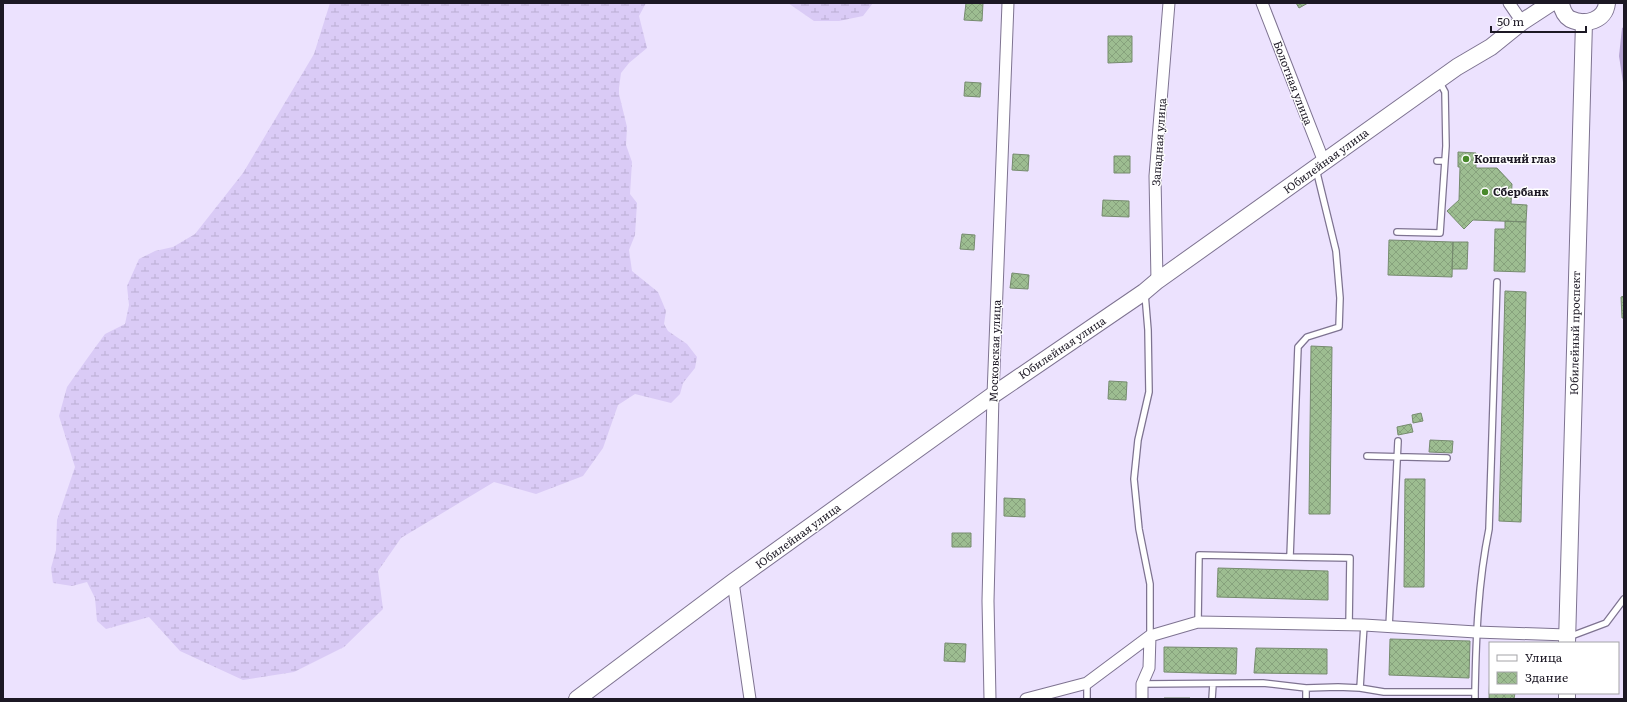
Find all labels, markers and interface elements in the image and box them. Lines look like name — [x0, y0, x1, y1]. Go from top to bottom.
scale bar — [1491, 8, 1586, 34]
text: 50 m — [1497, 12, 1524, 30]
street label: Болотная улица — [1270, 38, 1317, 127]
street label: Западная улица — [1147, 97, 1169, 187]
street label: Юбилейная улица — [1279, 124, 1371, 197]
place label: Кошачий глаз — [1474, 150, 1556, 166]
marker: Кошачий глаз — [1461, 154, 1471, 164]
place label: Сбербанк — [1493, 183, 1549, 199]
marker: Сбербанк — [1480, 187, 1490, 197]
street label: Юбилейный проспект — [1565, 270, 1583, 395]
street label: Московская улица — [984, 299, 1004, 403]
street label: Юбилейная улица — [1015, 312, 1108, 382]
street label: Юбилейная улица — [751, 499, 843, 572]
legend — [1489, 642, 1619, 694]
text: Улица — [1525, 648, 1563, 666]
text: Здание — [1525, 668, 1568, 686]

